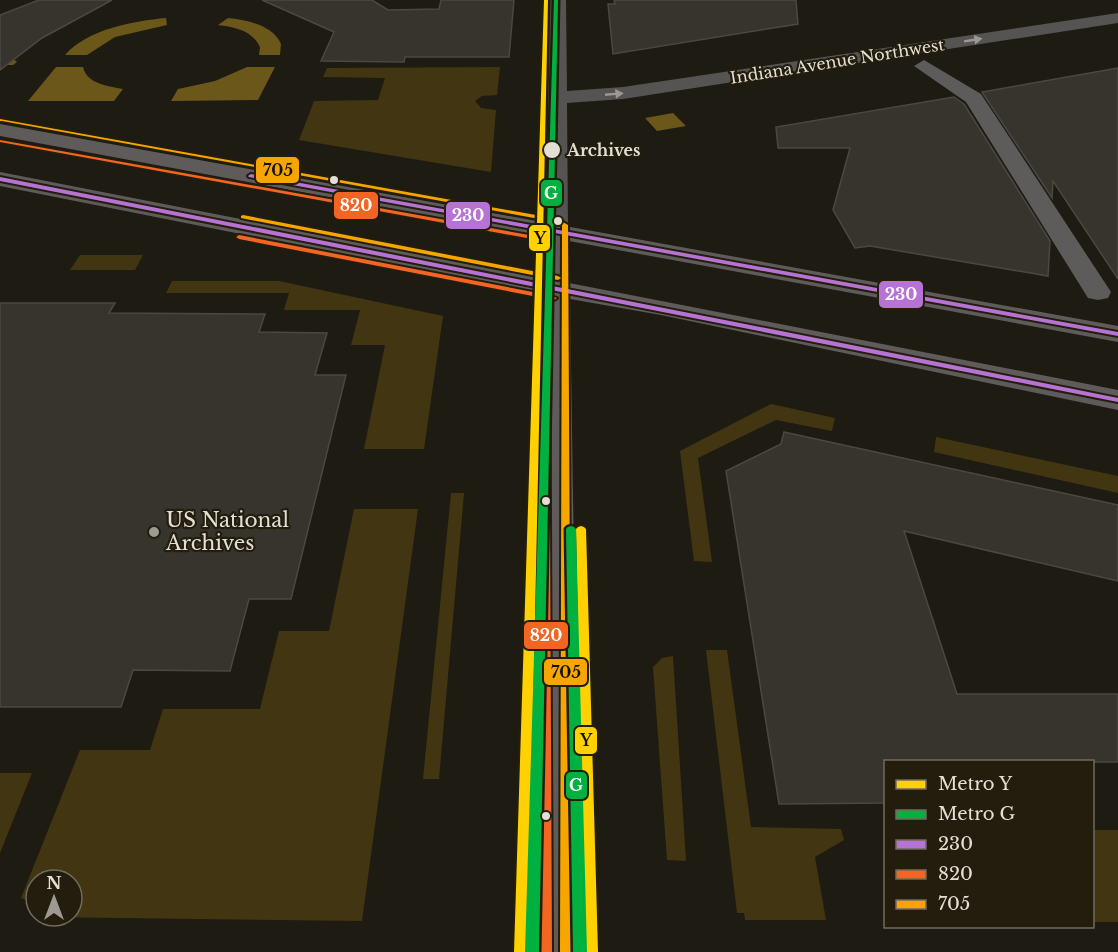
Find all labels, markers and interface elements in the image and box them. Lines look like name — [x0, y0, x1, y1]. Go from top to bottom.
street label: Indiana Avenue Northwest — [728, 34, 946, 88]
one-way arrow — [964, 36, 983, 45]
one-way arrow — [605, 89, 624, 99]
marker: Archives — [542, 140, 562, 160]
place label: Archives — [566, 140, 640, 160]
line badge: 705 — [255, 156, 300, 184]
text: 705 — [263, 160, 293, 180]
unlabelled marker — [328, 174, 340, 186]
line badge: G — [540, 179, 563, 207]
text: G — [544, 183, 558, 203]
line badge: 820 — [333, 191, 379, 220]
text: 820 — [340, 195, 372, 215]
line badge: 230 — [445, 201, 491, 230]
text: 230 — [452, 205, 484, 225]
unlabelled marker — [552, 215, 564, 227]
line badge: Y — [528, 224, 551, 252]
text: Y — [533, 228, 547, 248]
line badge: 230 — [878, 280, 924, 309]
text: 230 — [885, 284, 917, 304]
unlabelled marker — [540, 495, 552, 507]
place label: US National Archives — [165, 508, 289, 555]
marker: US National Archives — [147, 525, 161, 539]
line badge: 820 — [523, 621, 569, 650]
text: 820 — [530, 625, 562, 645]
line badge: 705 — [543, 658, 588, 686]
text: 705 — [551, 662, 581, 682]
line badge: Y — [574, 726, 598, 755]
text: Y — [579, 730, 593, 750]
legend — [884, 760, 1094, 928]
line badge: G — [565, 771, 588, 800]
text: Metro Y — [938, 773, 1013, 795]
text: G — [569, 775, 583, 795]
text: Metro G — [938, 803, 1016, 825]
unlabelled marker — [540, 810, 552, 822]
text: 230 — [938, 833, 973, 855]
text: 820 — [938, 863, 973, 885]
north arrow — [24, 868, 84, 928]
text: N — [46, 873, 62, 893]
text: 705 — [938, 893, 970, 915]

